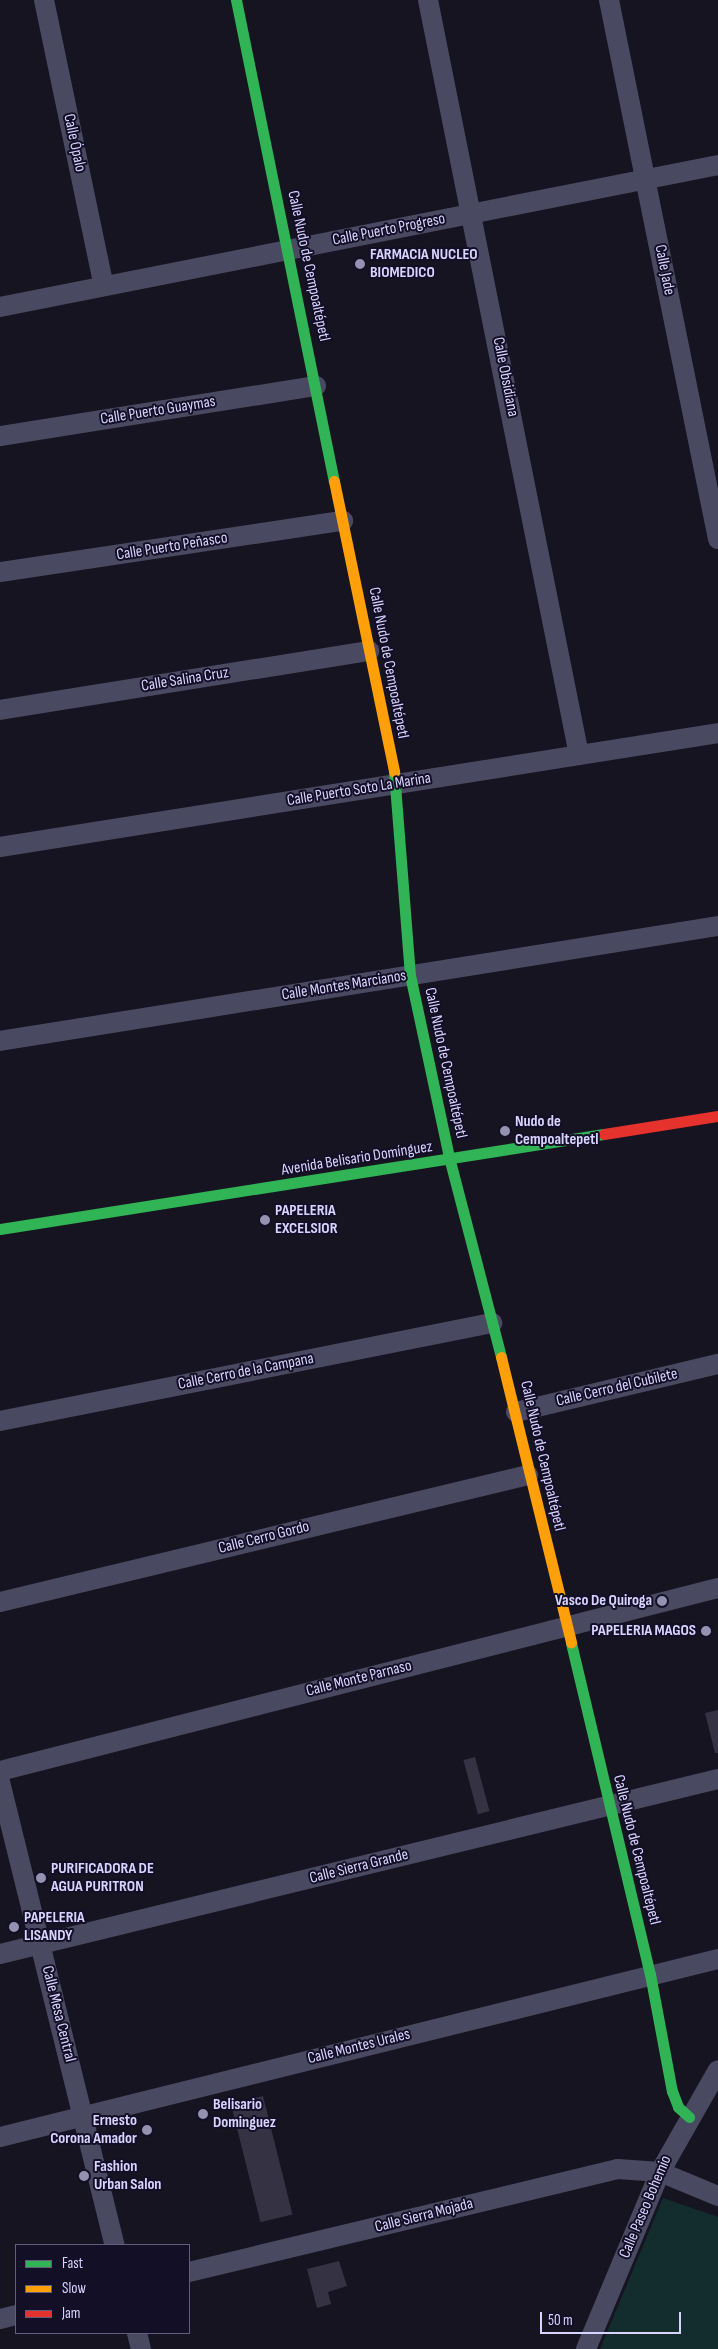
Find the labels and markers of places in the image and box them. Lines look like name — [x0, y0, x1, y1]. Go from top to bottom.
place label: FARMACIA NUCLEO BIOMEDICO — [370, 245, 478, 283]
marker: FARMACIA NUCLEO BIOMEDICO — [354, 258, 366, 270]
place label: Nudo de Cempoaltepetl — [515, 1112, 599, 1150]
marker: Nudo de Cempoaltepetl — [499, 1125, 511, 1137]
place label: PAPELERIA EXCELSIOR — [275, 1201, 337, 1239]
marker: PAPELERIA EXCELSIOR — [259, 1214, 271, 1226]
place label: Vasco De Quiroga — [555, 1591, 652, 1611]
marker: Vasco De Quiroga — [656, 1595, 668, 1607]
place label: PAPELERIA MAGOS — [591, 1621, 696, 1641]
marker: PAPELERIA MAGOS — [700, 1625, 712, 1637]
place label: PURIFICADORA DE AGUA PURITRON — [51, 1859, 154, 1897]
marker: PURIFICADORA DE AGUA PURITRON — [35, 1872, 47, 1884]
place label: PAPELERIA LISANDY — [24, 1908, 85, 1946]
marker: PAPELERIA LISANDY — [8, 1921, 20, 1933]
place label: Belisario Dominguez — [213, 2095, 276, 2133]
marker: Belisario Dominguez — [197, 2108, 209, 2120]
place label: Ernesto Corona Amador — [50, 2111, 137, 2149]
marker: Ernesto Corona Amador — [141, 2124, 153, 2136]
place label: Fashion Urban Salon — [94, 2157, 161, 2195]
marker: Fashion Urban Salon — [78, 2170, 90, 2182]

